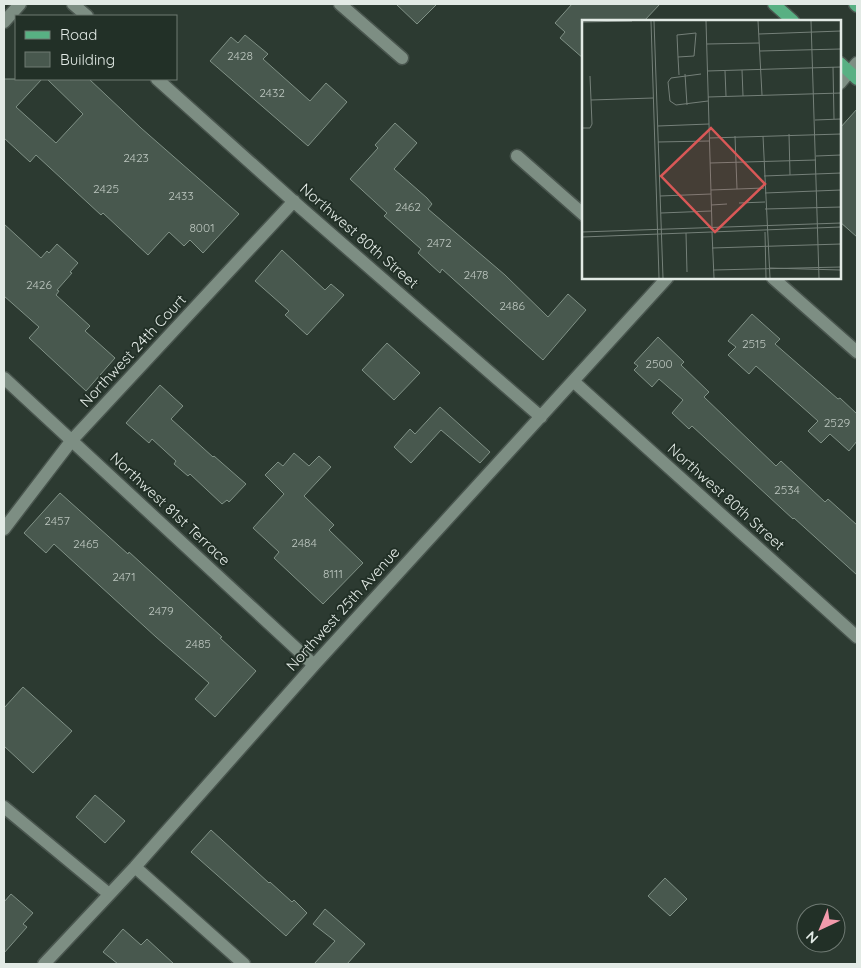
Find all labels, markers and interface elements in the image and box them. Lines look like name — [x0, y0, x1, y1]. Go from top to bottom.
legend — [15, 15, 178, 80]
inset map — [582, 20, 841, 279]
text: Road — [60, 25, 97, 44]
house number: 2428 — [227, 48, 253, 63]
text: Building — [60, 50, 115, 69]
house number: 2432 — [259, 85, 285, 100]
house number: 2423 — [123, 150, 149, 165]
street label: Northwest 80th Street — [296, 179, 423, 292]
house number: 2425 — [93, 181, 119, 196]
house number: 2433 — [168, 188, 194, 203]
house number: 2462 — [395, 199, 421, 214]
house number: 8001 — [189, 220, 215, 235]
house number: 2472 — [426, 235, 452, 250]
house number: 2478 — [463, 267, 489, 282]
house number: 2426 — [26, 277, 52, 292]
street label: Northwest 24th Court — [75, 290, 190, 411]
house number: 2486 — [499, 298, 525, 313]
house number: 2515 — [742, 336, 766, 351]
house number: 2500 — [645, 356, 673, 371]
house number: 2529 — [824, 415, 851, 430]
street label: Northwest 80th Street — [664, 439, 789, 554]
street label: Northwest 81st Terrace — [106, 448, 234, 569]
house number: 2534 — [774, 482, 800, 497]
house number: 2457 — [44, 513, 70, 528]
house number: 2484 — [291, 535, 317, 550]
house number: 2465 — [73, 536, 99, 551]
street label: Northwest 25th Avenue — [282, 543, 403, 675]
house number: 8111 — [323, 566, 343, 581]
house number: 2471 — [112, 569, 136, 584]
house number: 2479 — [148, 603, 174, 618]
house number: 2485 — [185, 636, 211, 651]
north arrow — [796, 903, 846, 953]
text: N — [802, 927, 822, 947]

